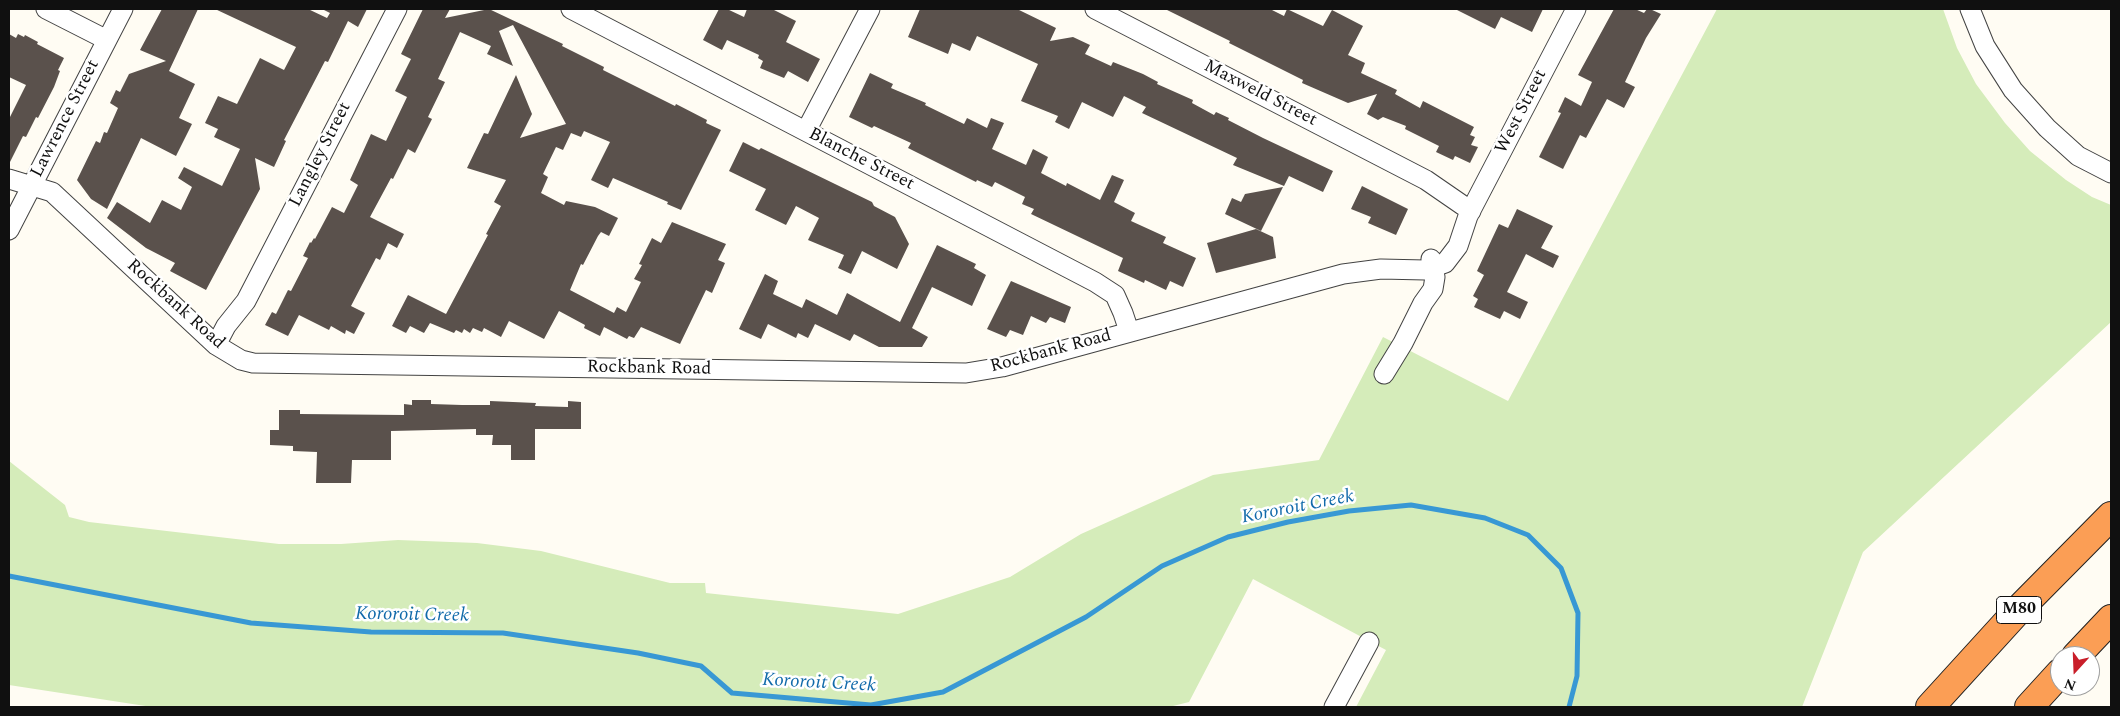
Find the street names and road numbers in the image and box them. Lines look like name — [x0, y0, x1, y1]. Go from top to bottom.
street label: Maxweld Street — [1200, 56, 1320, 132]
street label: Lawrence Street — [27, 57, 105, 181]
street label: West Street — [1492, 66, 1552, 158]
street label: Langley Street — [285, 99, 357, 211]
street label: Blanche Street — [805, 124, 917, 196]
street label: Rockbank Road — [121, 255, 229, 355]
street label: Rockbank Road — [988, 325, 1114, 379]
street label: Rockbank Road — [587, 357, 711, 381]
road number: M80 — [1996, 596, 2042, 624]

